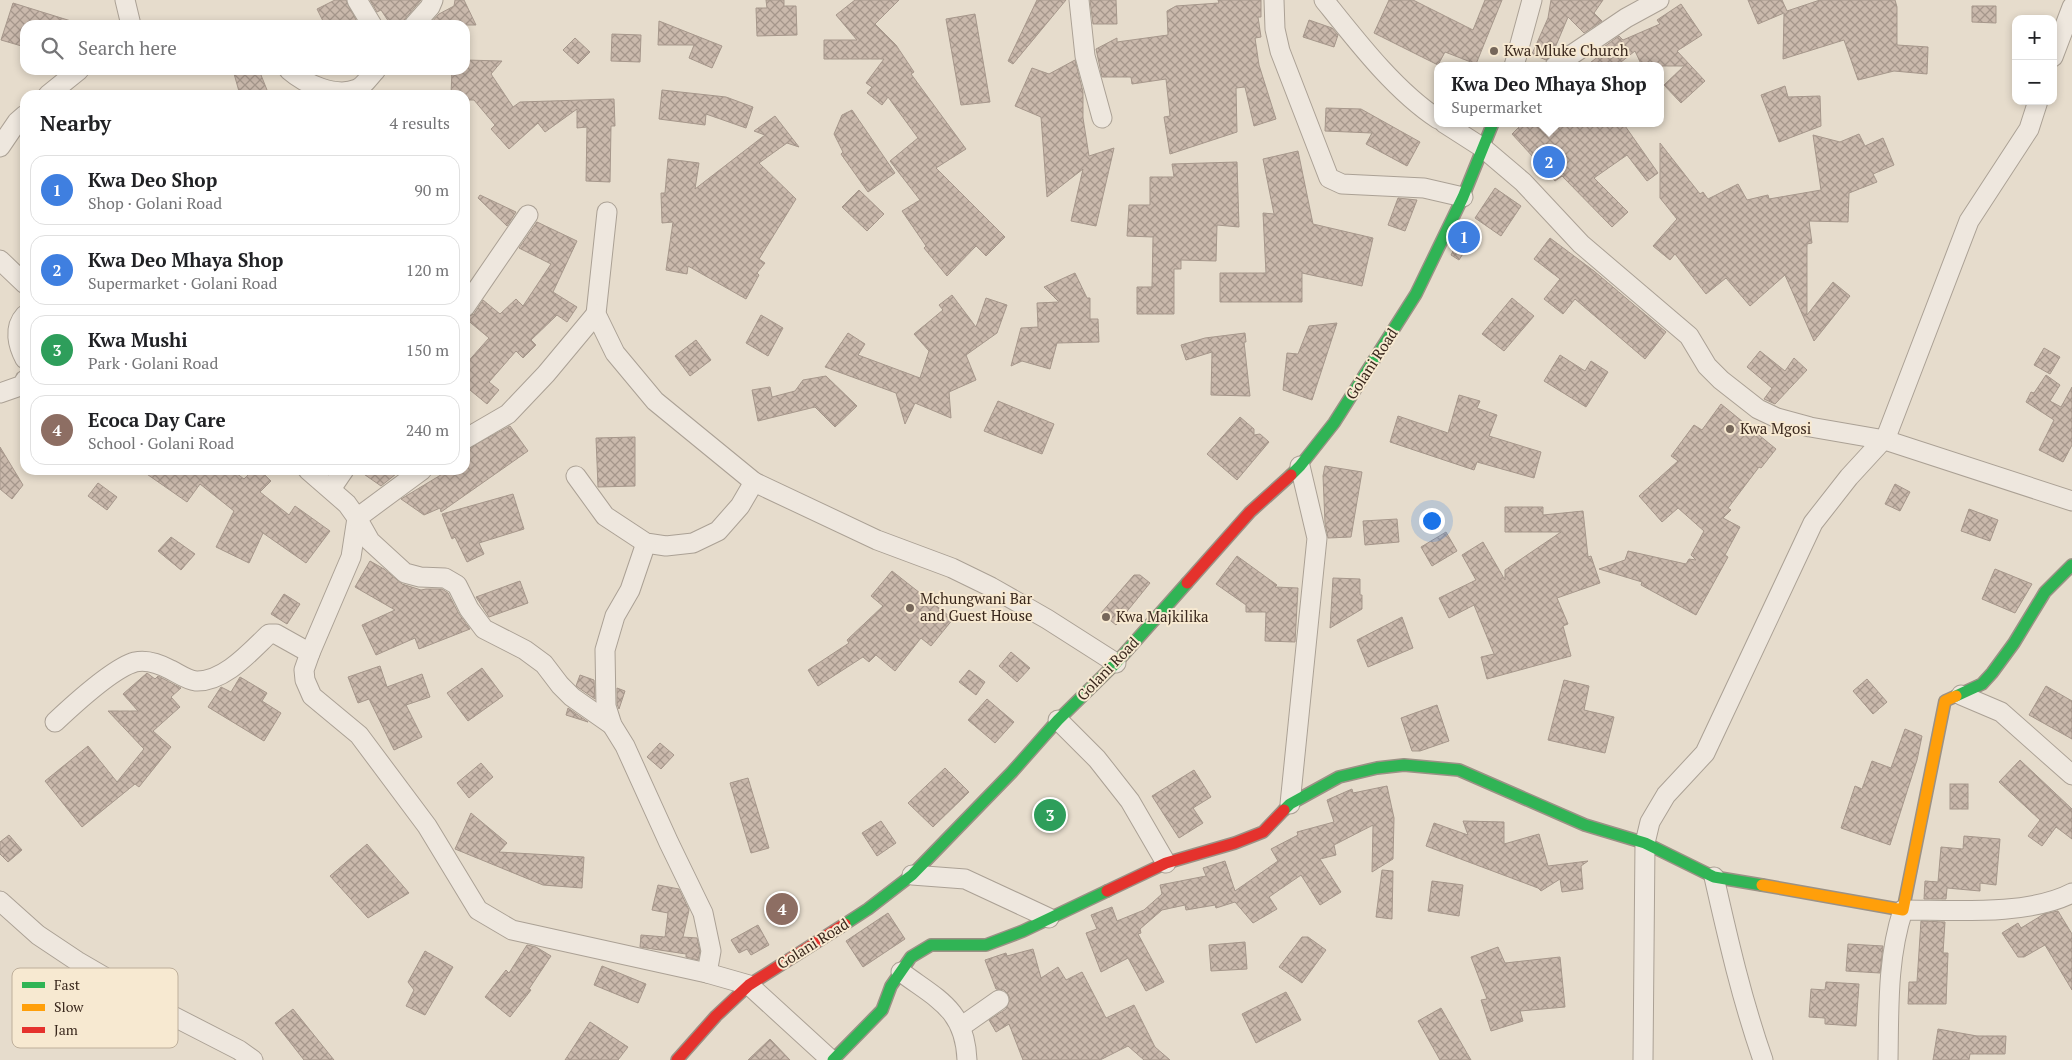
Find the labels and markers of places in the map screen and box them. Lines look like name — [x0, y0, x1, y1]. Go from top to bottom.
place label: Kwa Mluke Church — [1504, 40, 1629, 60]
marker: Kwa Mluke Church — [1488, 45, 1500, 57]
pin: 2 — [1533, 143, 1565, 181]
pin: 1 — [1448, 218, 1480, 256]
place label: Kwa Mgosi — [1740, 418, 1811, 438]
marker: Kwa Mgosi — [1724, 423, 1736, 435]
place label: Mchungwani Bar and Guest House — [920, 588, 1033, 625]
marker: Mchungwani Bar and Guest House — [904, 602, 916, 614]
place label: Kwa Majkilika — [1116, 606, 1209, 626]
marker: Kwa Majkilika — [1100, 611, 1112, 623]
pin: 3 — [1034, 796, 1066, 834]
pin: 4 — [766, 890, 798, 928]

